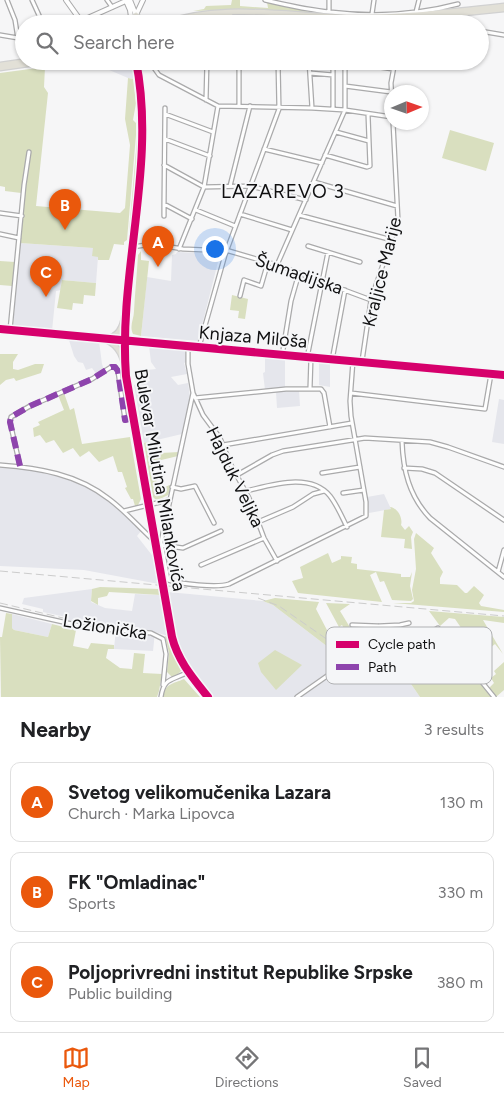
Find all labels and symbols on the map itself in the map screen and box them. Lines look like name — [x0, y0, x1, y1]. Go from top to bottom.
north arrow — [384, 85, 429, 130]
district label: LAZAREVO 3 — [221, 180, 345, 203]
pin: B — [49, 189, 81, 230]
street label: Kraljice Marije — [358, 215, 406, 329]
pin: A — [142, 226, 174, 267]
your location — [202, 236, 228, 262]
street label: Šumadijska — [252, 249, 346, 299]
pin: C — [30, 256, 62, 297]
street label: Knjaza Miloša — [198, 321, 308, 353]
street label: Bulevar Milutina Milankovića — [130, 367, 190, 593]
street label: Hajduk Veljka — [201, 423, 269, 531]
street label: Ložionička — [61, 609, 149, 645]
legend — [326, 627, 492, 684]
text: Cycle path — [368, 636, 436, 653]
text: Path — [368, 659, 396, 676]

